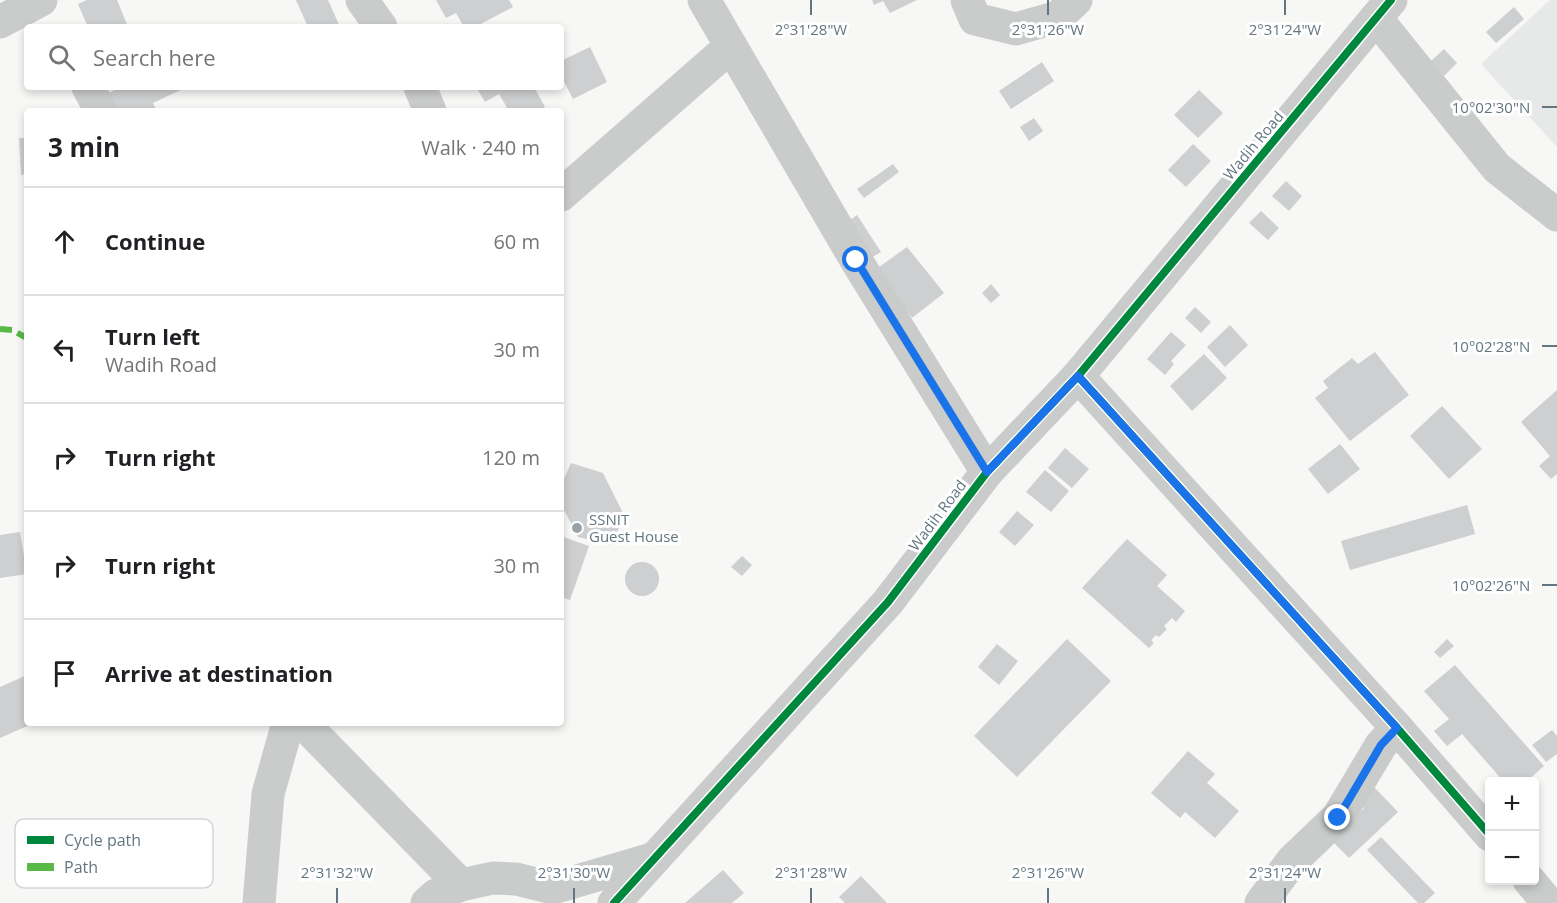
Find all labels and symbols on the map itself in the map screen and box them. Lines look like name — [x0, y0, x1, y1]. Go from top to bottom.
text: 2°31'28"W — [775, 19, 847, 39]
text: 2°31'26"W — [1012, 19, 1084, 39]
text: 2°31'24"W — [1249, 19, 1321, 39]
text: 10°02'30"N — [1452, 97, 1530, 117]
street label: Wadih Road — [1218, 106, 1288, 184]
route start — [842, 246, 868, 272]
text: 10°02'28"N — [1452, 336, 1530, 356]
street label: Wadih Road — [904, 475, 970, 555]
place label: SSNIT Guest House — [589, 509, 679, 546]
marker: SSNIT Guest House — [570, 521, 584, 535]
text: 10°02'26"N — [1452, 575, 1530, 595]
route end — [1324, 804, 1350, 830]
legend — [15, 819, 213, 888]
text: Cycle path — [64, 829, 141, 851]
text: Path — [64, 856, 98, 878]
text: 2°31'32"W — [301, 862, 373, 882]
text: 2°31'30"W — [538, 862, 610, 882]
text: 2°31'28"W — [775, 862, 847, 882]
text: 2°31'26"W — [1012, 862, 1084, 882]
text: 2°31'24"W — [1249, 862, 1321, 882]

